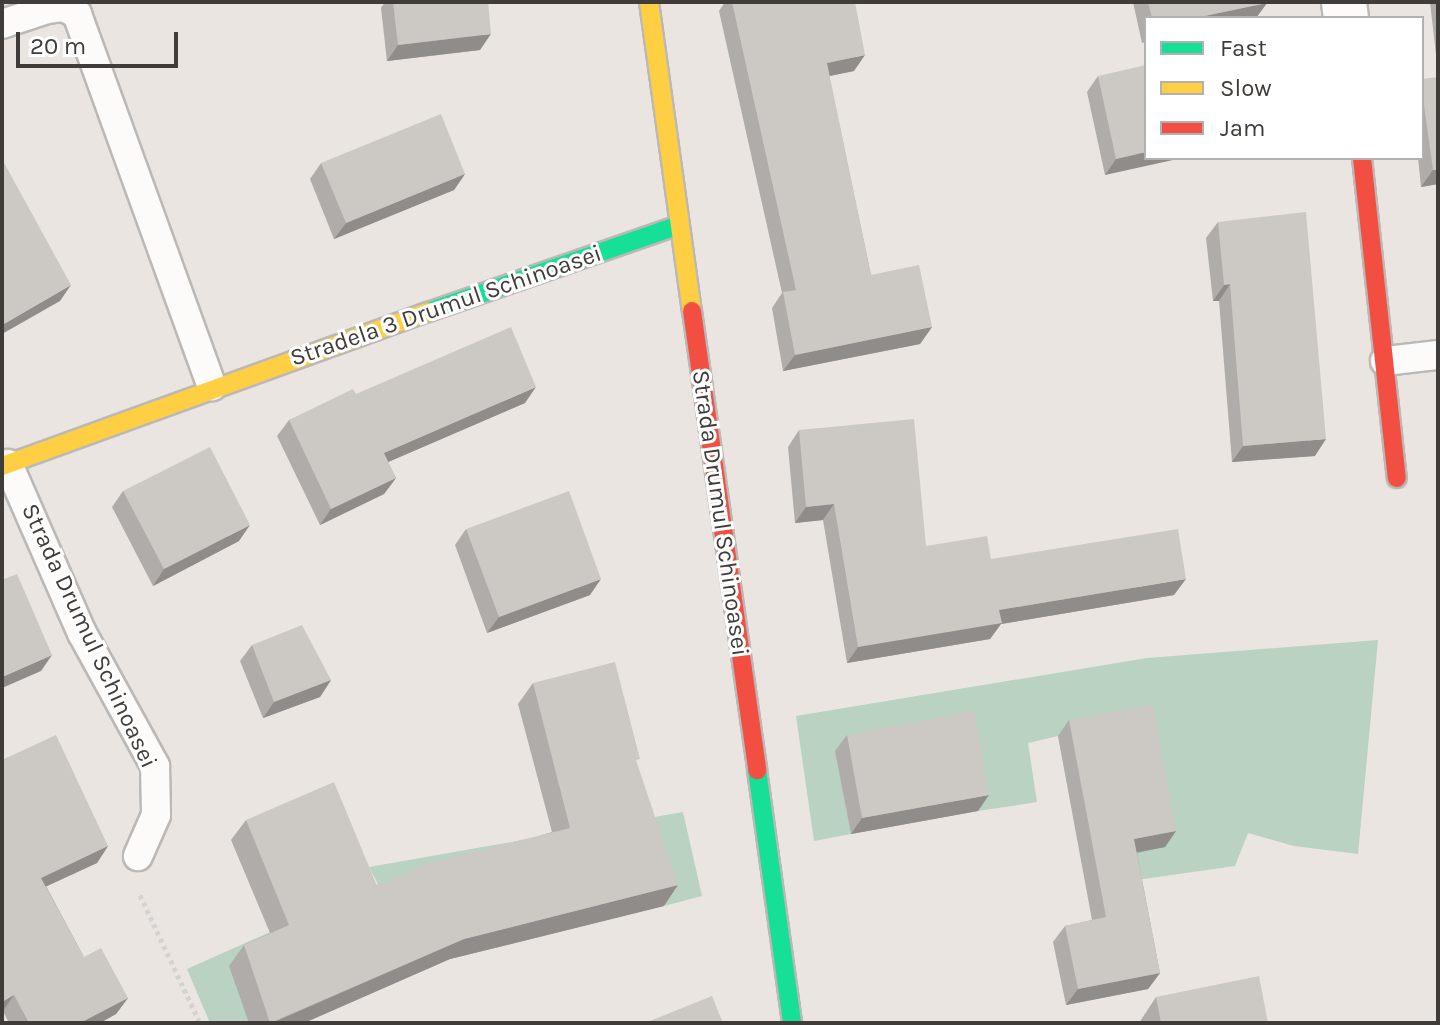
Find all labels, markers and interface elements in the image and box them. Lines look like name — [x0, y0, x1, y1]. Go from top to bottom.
scale bar — [20, 16, 182, 66]
legend — [1144, 16, 1424, 160]
text: 20 m — [30, 32, 86, 60]
text: Fast — [1220, 34, 1267, 62]
text: Slow — [1220, 74, 1272, 102]
text: Jam — [1220, 114, 1265, 142]
street label: Stradela 3 Drumul Schinoasei — [287, 239, 605, 373]
street label: Strada Drumul Schinoasei — [686, 368, 754, 658]
street label: Strada Drumul Schinoasei — [15, 499, 163, 773]

